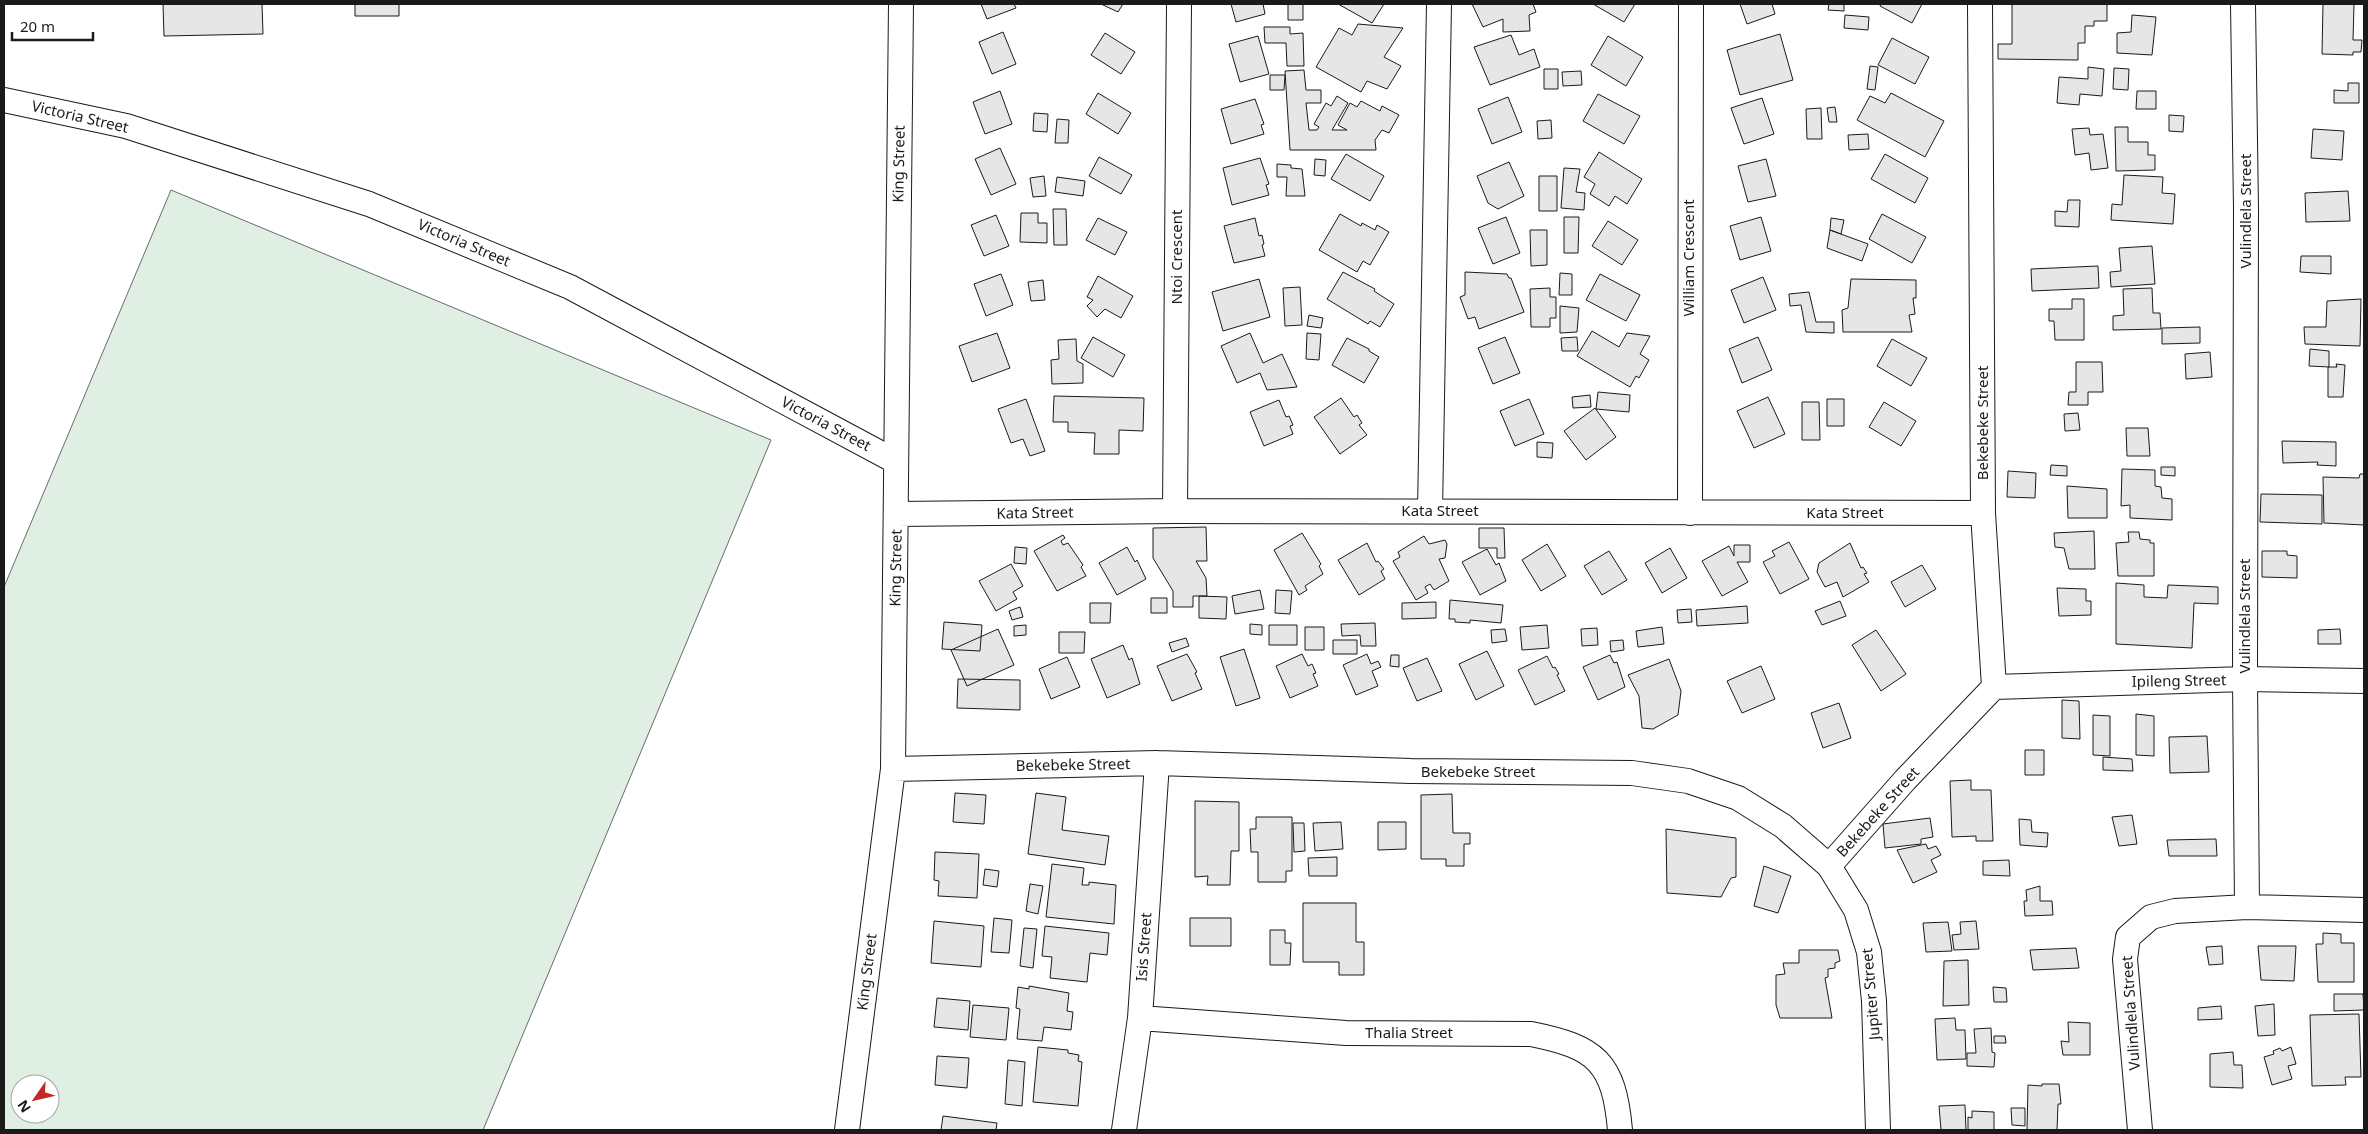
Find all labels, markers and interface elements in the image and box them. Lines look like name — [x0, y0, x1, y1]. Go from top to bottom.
scale bar — [12, 10, 94, 42]
text: 20 m — [20, 16, 55, 36]
street label: Victoria Street — [30, 95, 131, 137]
street label: King Street — [887, 125, 909, 203]
street label: Vulindlela Street — [2235, 153, 2255, 268]
street label: William Crescent — [1678, 199, 1698, 317]
street label: Ntoi Crescent — [1166, 209, 1186, 305]
street label: Victoria Street — [415, 214, 514, 271]
street label: Bekebeke Street — [1972, 365, 1992, 480]
street label: Victoria Street — [778, 391, 875, 455]
street label: Kata Street — [1401, 500, 1479, 520]
street label: Kata Street — [996, 501, 1074, 523]
street label: Kata Street — [1806, 502, 1884, 522]
street label: King Street — [884, 529, 906, 607]
street label: Vulindlela Street — [2234, 558, 2254, 673]
street label: Ipileng Street — [2131, 669, 2227, 691]
street label: Bekebeke Street — [1016, 753, 1131, 775]
street label: Bekebeke Street — [1421, 761, 1536, 781]
street label: Bekebeke Street — [1831, 762, 1923, 861]
street label: Isis Street — [1131, 911, 1155, 982]
street label: King Street — [851, 932, 881, 1012]
street label: Jupiter Street — [1856, 947, 1884, 1043]
street label: Vulindlela Street — [2116, 955, 2144, 1071]
street label: Thalia Street — [1365, 1022, 1454, 1042]
north arrow — [10, 1074, 60, 1124]
text: N — [13, 1097, 35, 1117]

